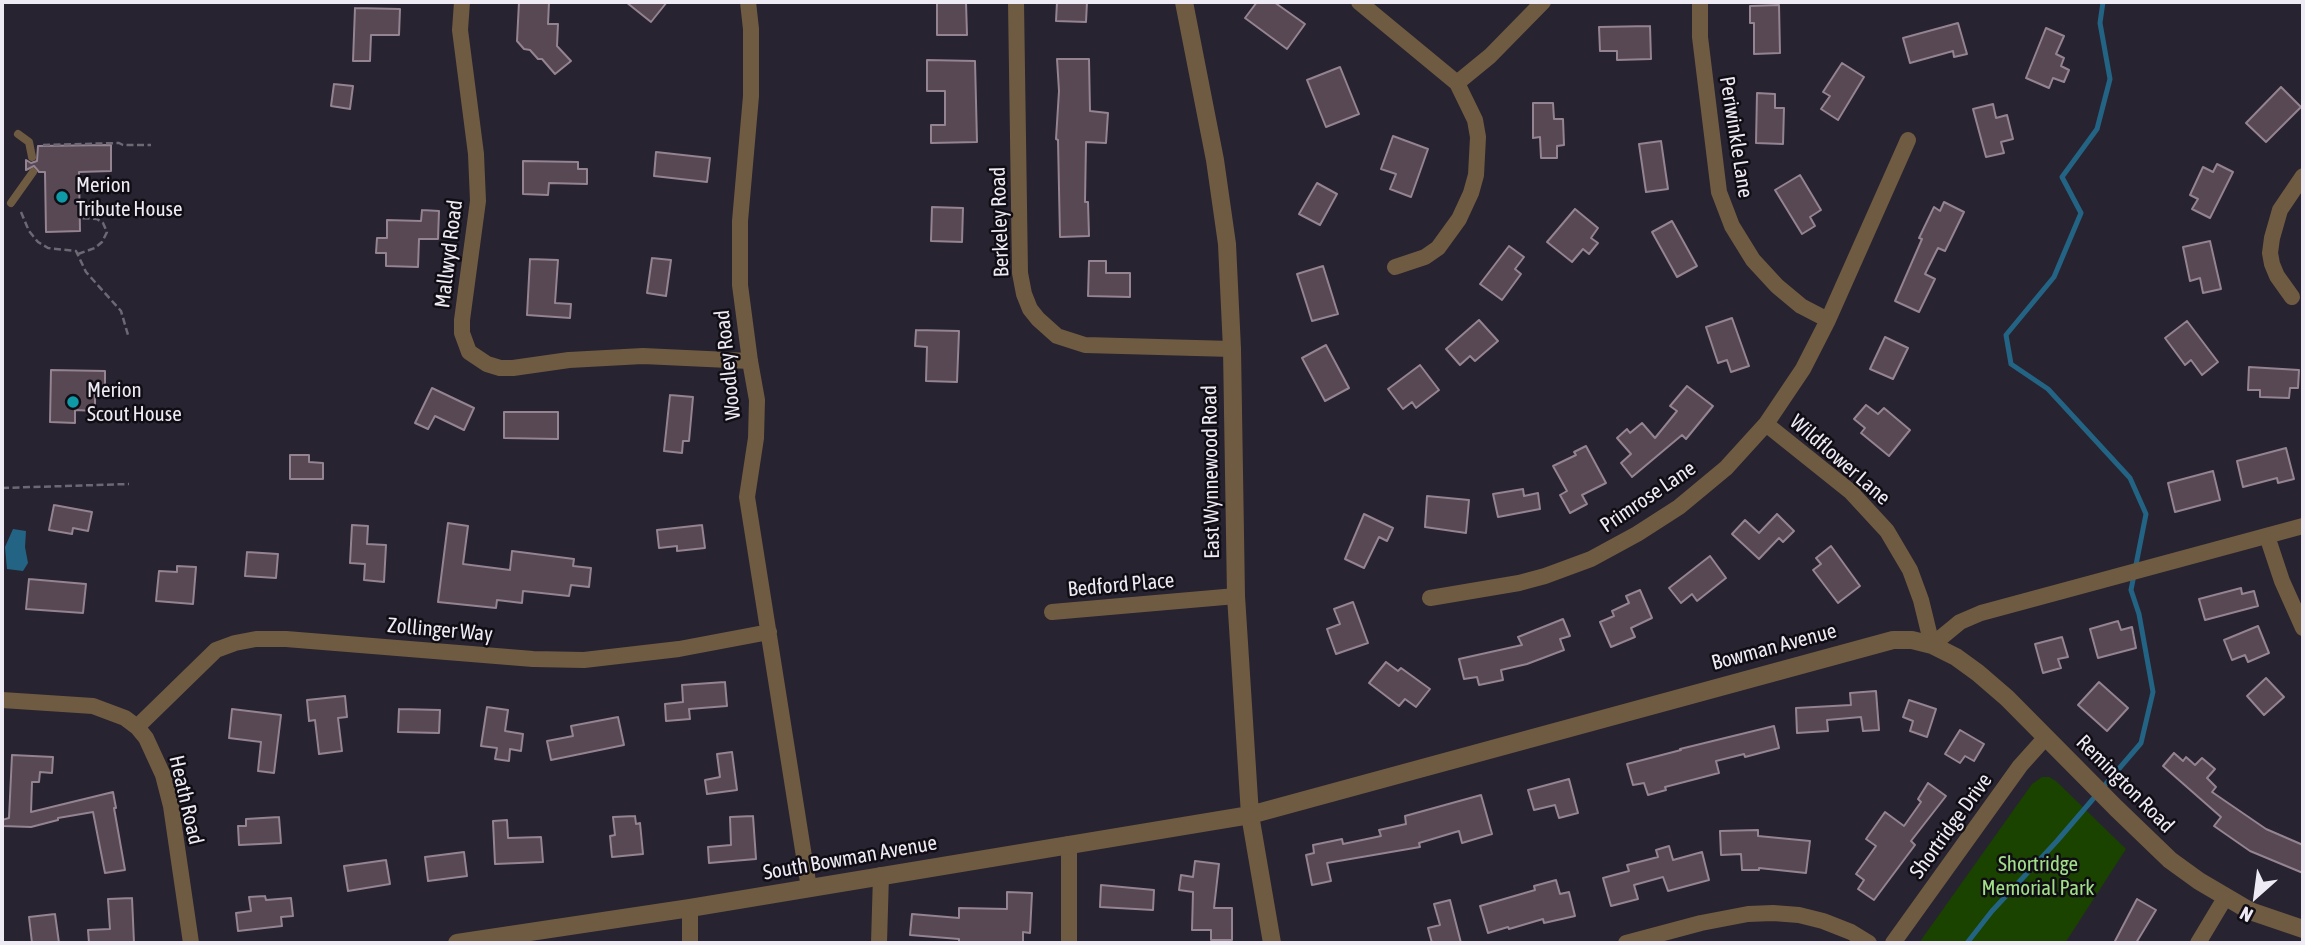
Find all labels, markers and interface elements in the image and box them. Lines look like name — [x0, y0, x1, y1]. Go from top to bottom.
street label: Periwinkle Lane — [1714, 74, 1758, 200]
street label: Berkeley Road — [985, 166, 1015, 278]
place label: Merion Tribute House — [76, 172, 182, 222]
marker: Merion Tribute House — [54, 189, 70, 205]
street label: Mallwyd Road — [430, 199, 468, 309]
street label: Woodley Road — [710, 309, 746, 421]
place label: Merion Scout House — [87, 377, 182, 427]
street label: East Wynnewood Road — [1197, 385, 1225, 559]
marker: Merion Scout House — [65, 394, 81, 410]
street label: Wildflower Lane — [1785, 410, 1895, 510]
street label: Primrose Lane — [1595, 456, 1701, 538]
street label: Bedford Place — [1067, 568, 1175, 602]
street label: Zollinger Way — [386, 613, 494, 647]
street label: Bowman Avenue — [1709, 618, 1839, 676]
street label: Remington Road — [2071, 730, 2179, 838]
street label: Heath Road — [164, 753, 208, 847]
street label: Shortridge Drive — [1904, 769, 1998, 883]
street label: South Bowman Avenue — [761, 830, 939, 886]
park label: Shortridge Memorial Park — [1982, 851, 2094, 901]
north arrow — [2221, 861, 2291, 931]
text: N — [2236, 902, 2256, 927]

